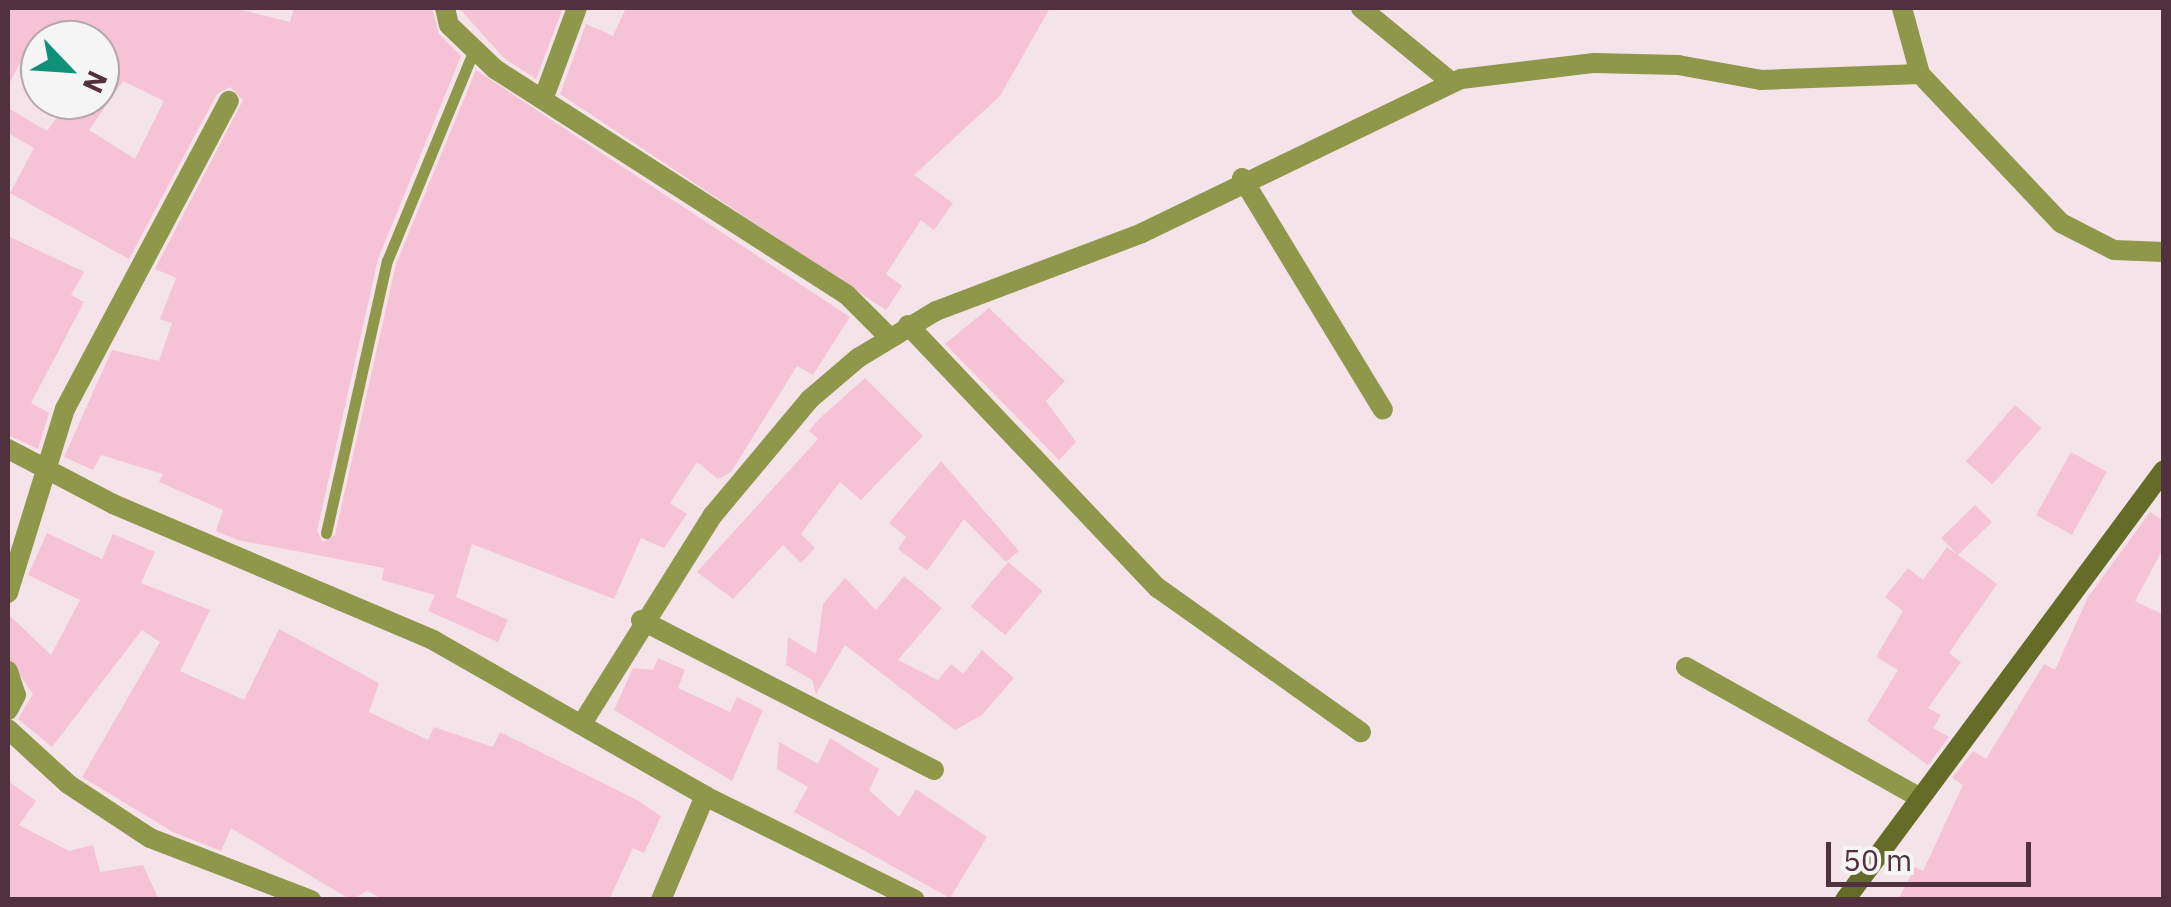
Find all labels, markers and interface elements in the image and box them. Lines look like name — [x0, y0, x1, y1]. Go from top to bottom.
north arrow — [20, 20, 120, 120]
text: N — [75, 65, 117, 99]
scale bar — [1831, 822, 2036, 884]
text: 50 m — [1843, 840, 1912, 879]

